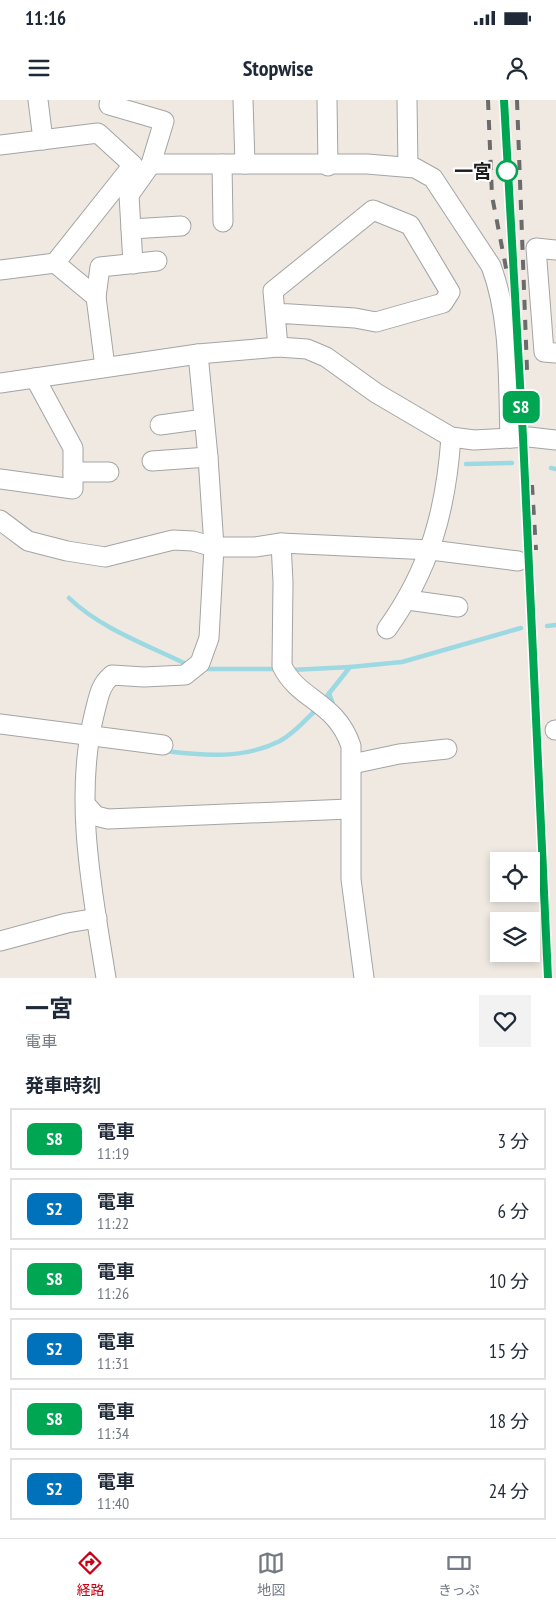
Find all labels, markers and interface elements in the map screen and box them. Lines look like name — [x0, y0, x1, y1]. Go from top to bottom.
text: 11:16 — [25, 6, 66, 30]
icon: menu — [25, 54, 53, 82]
text: Stopwise — [243, 54, 313, 82]
icon: person — [503, 54, 531, 82]
place label: 一宮 — [454, 159, 492, 183]
marker: 一宮 — [496, 160, 518, 182]
line badge: S8 — [498, 391, 544, 423]
text: S8 — [513, 395, 529, 418]
map controls — [490, 852, 540, 962]
button: locate — [490, 852, 540, 902]
button: layers — [490, 912, 540, 962]
text: 一宮 — [25, 993, 73, 1024]
button: heart — [479, 995, 531, 1047]
text: 電車 — [25, 1031, 57, 1051]
text: 発車時刻 — [25, 1073, 101, 1097]
text: 電車 — [97, 1119, 135, 1143]
text: S8 — [46, 1127, 63, 1150]
text: 3 分 — [497, 1129, 529, 1153]
text: 11:19 — [97, 1143, 129, 1163]
text: 電車 — [97, 1189, 135, 1213]
text: S2 — [46, 1197, 63, 1220]
text: 6 分 — [497, 1199, 529, 1223]
text: 11:22 — [97, 1213, 129, 1233]
text: 電車 — [97, 1259, 135, 1283]
text: S8 — [46, 1267, 63, 1290]
text: 10 分 — [489, 1269, 529, 1293]
text: 11:26 — [97, 1283, 129, 1303]
text: 電車 — [97, 1329, 135, 1353]
text: S2 — [46, 1337, 63, 1360]
text: 15 分 — [489, 1339, 529, 1363]
text: 11:31 — [97, 1353, 129, 1373]
text: 電車 — [97, 1399, 135, 1423]
text: S8 — [46, 1407, 63, 1430]
text: 18 分 — [489, 1409, 529, 1433]
text: 11:34 — [97, 1423, 129, 1443]
text: 電車 — [97, 1469, 135, 1493]
text: S2 — [46, 1477, 63, 1500]
text: 24 分 — [489, 1479, 529, 1503]
text: 11:40 — [97, 1493, 129, 1513]
tab: 経路 — [76, 1549, 104, 1599]
tab: 地図 — [257, 1549, 285, 1599]
tab: きっぷ — [438, 1549, 480, 1599]

